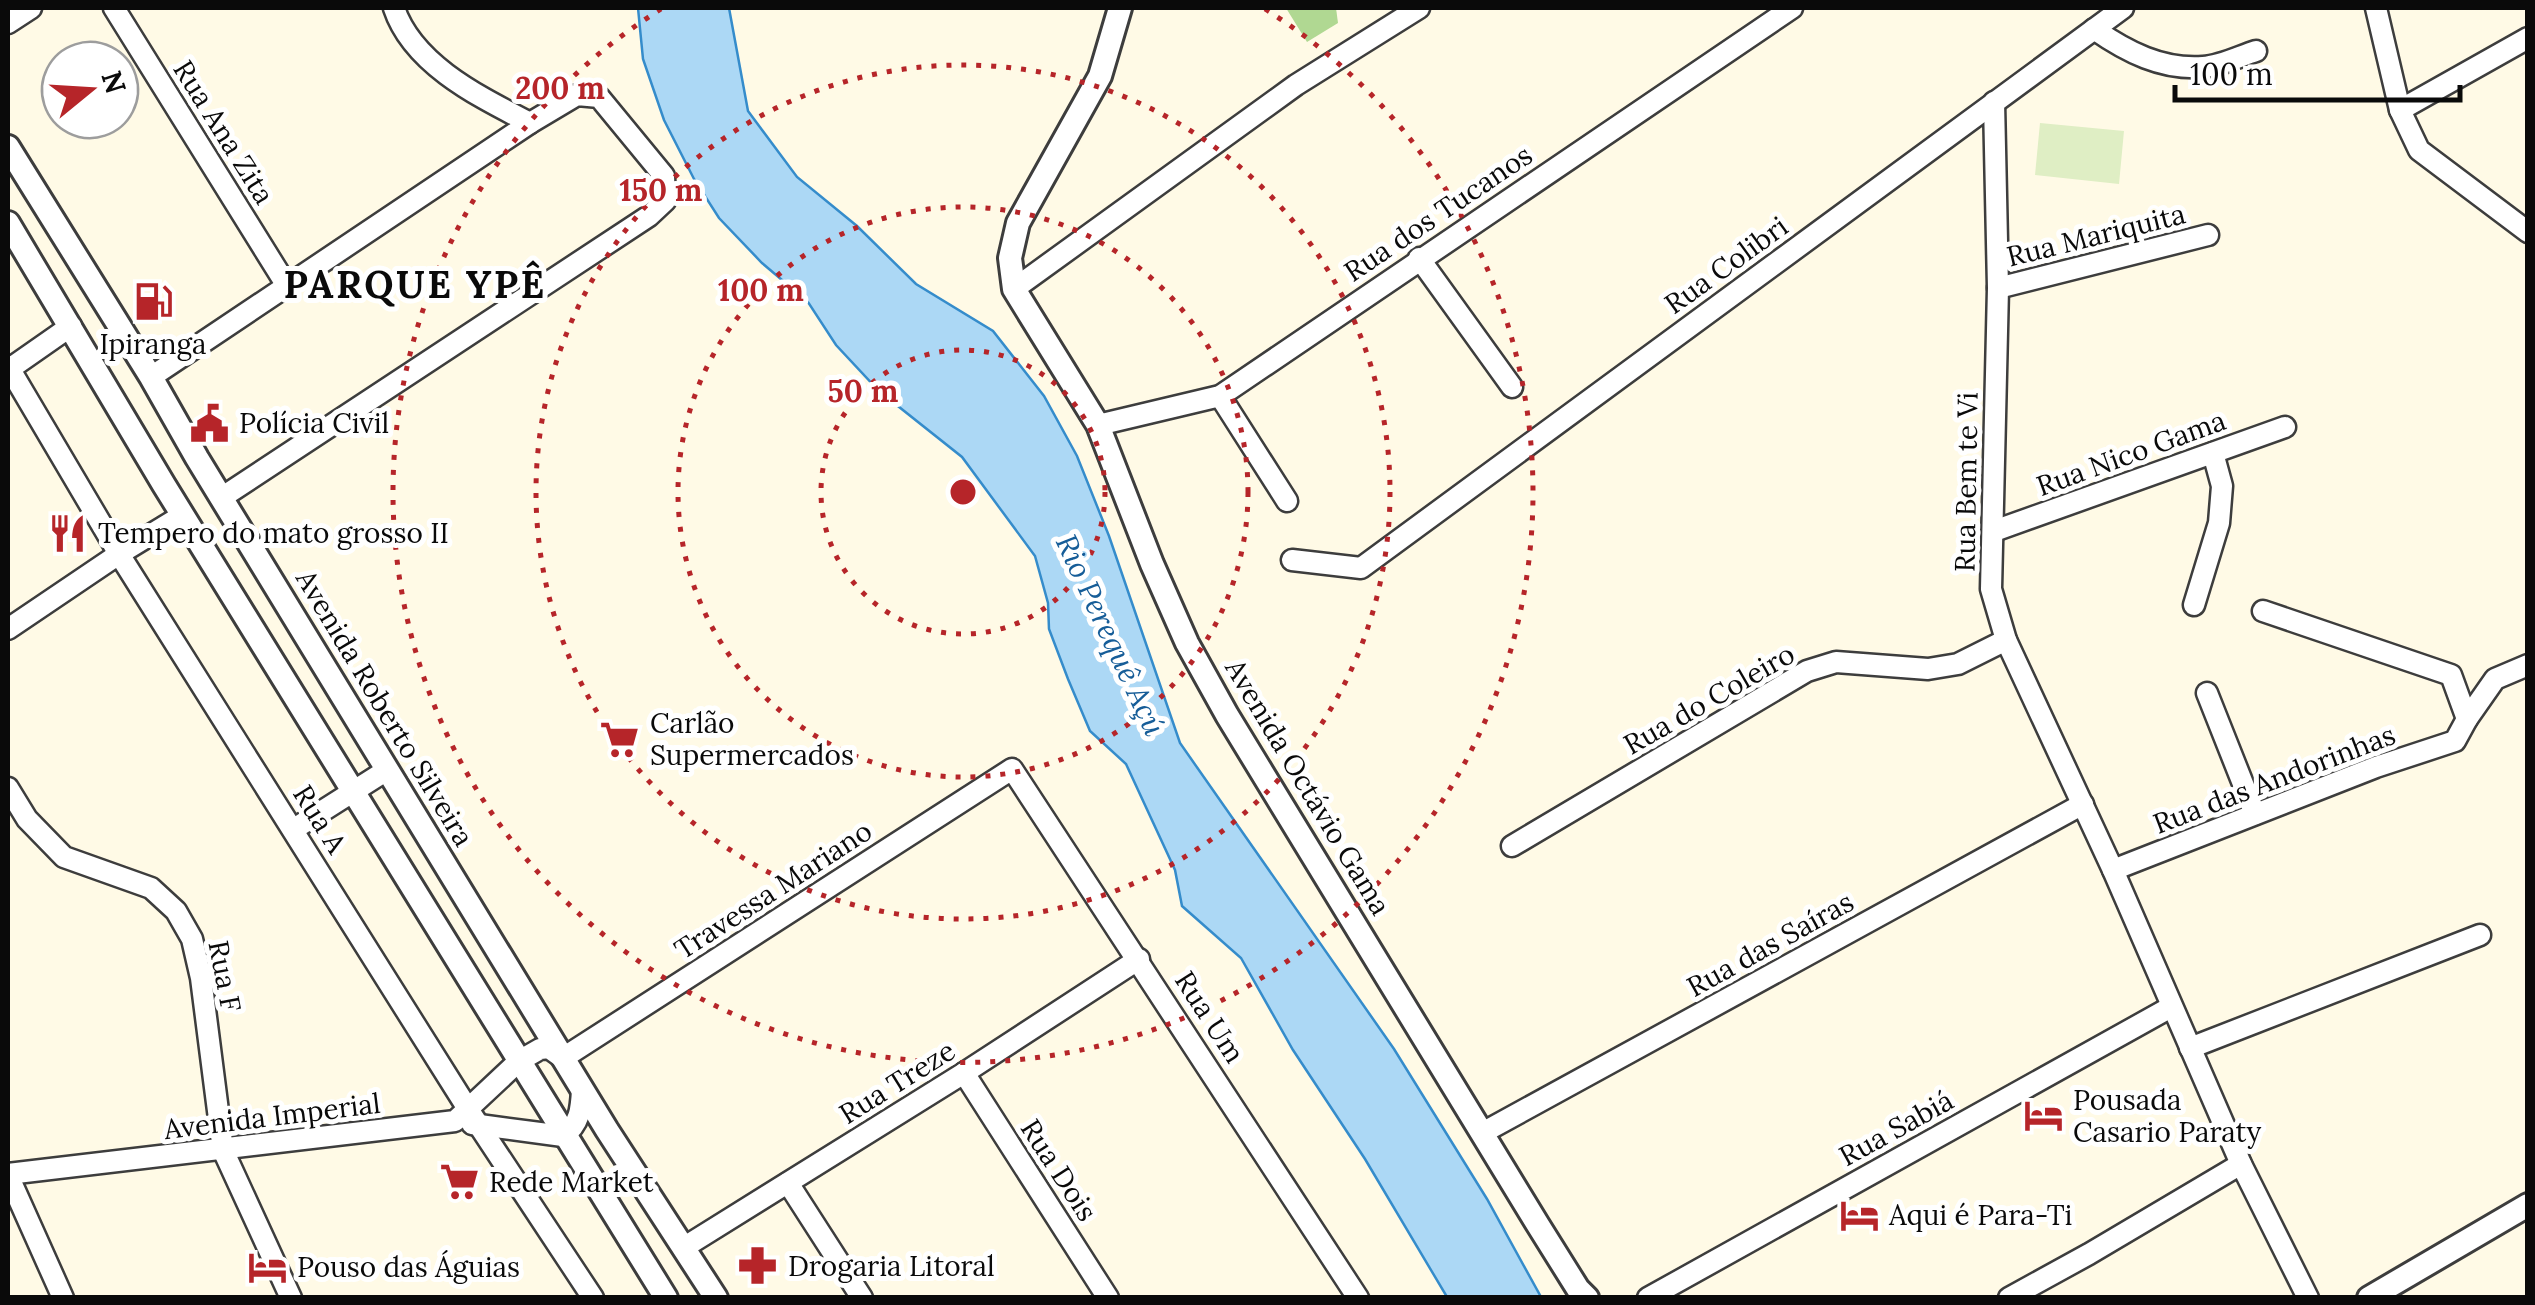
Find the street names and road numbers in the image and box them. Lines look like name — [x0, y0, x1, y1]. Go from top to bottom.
street label: Rua Ana Zita — [166, 53, 282, 211]
street label: Rua dos Tucanos — [1337, 137, 1539, 289]
street label: Rua Mariquita — [2003, 195, 2189, 275]
street label: Rua Colibri — [1657, 208, 1795, 322]
street label: Rua Bem te Vi — [1946, 392, 1986, 572]
street label: Rua Nico Gama — [2031, 402, 2231, 504]
street label: Avenida Roberto Silveira — [288, 562, 482, 853]
street label: Rua do Coleiro — [1617, 636, 1801, 762]
street label: Avenida Octávio Gama — [1217, 652, 1399, 922]
street label: Rua das Andorinhas — [2148, 716, 2400, 842]
street label: Rua A — [285, 778, 355, 860]
street label: Travessa Mariano — [667, 813, 879, 967]
street label: Rua das Saíras — [1680, 883, 1860, 1005]
street label: Rua F — [201, 937, 249, 1015]
street label: Rua Um — [1167, 964, 1253, 1070]
street label: Rua Treze — [832, 1032, 962, 1132]
street label: Rua Sabiá — [1833, 1082, 1959, 1174]
street label: Avenida Imperial — [161, 1085, 382, 1147]
street label: Rua Dois — [1013, 1112, 1105, 1228]

